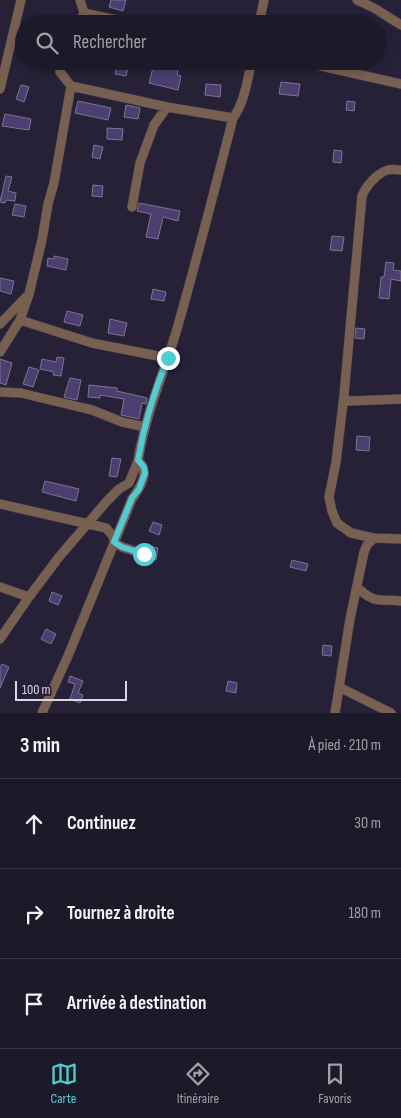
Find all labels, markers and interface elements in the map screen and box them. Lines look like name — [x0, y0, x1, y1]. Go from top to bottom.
search box — [15, 15, 386, 70]
icon: search — [33, 29, 61, 57]
text: Rechercher — [73, 31, 147, 54]
route end — [157, 347, 180, 370]
route start — [133, 543, 156, 566]
scale bar — [15, 678, 128, 701]
text: 100 m — [22, 681, 51, 698]
text: 3 min — [20, 733, 60, 758]
text: À pied · 210 m — [308, 736, 381, 755]
icon: ahead — [20, 810, 48, 838]
text: Continuez — [67, 812, 136, 835]
text: 30 m — [354, 814, 381, 833]
icon: right — [20, 900, 48, 928]
text: Tournez à droite — [67, 902, 175, 925]
text: 180 m — [348, 904, 381, 923]
icon: arrive — [20, 990, 48, 1018]
text: Arrivée à destination — [67, 992, 207, 1015]
tab: Carte — [50, 1060, 78, 1107]
tab: Itinéraire — [177, 1060, 219, 1107]
tab: Favoris — [318, 1060, 351, 1107]

